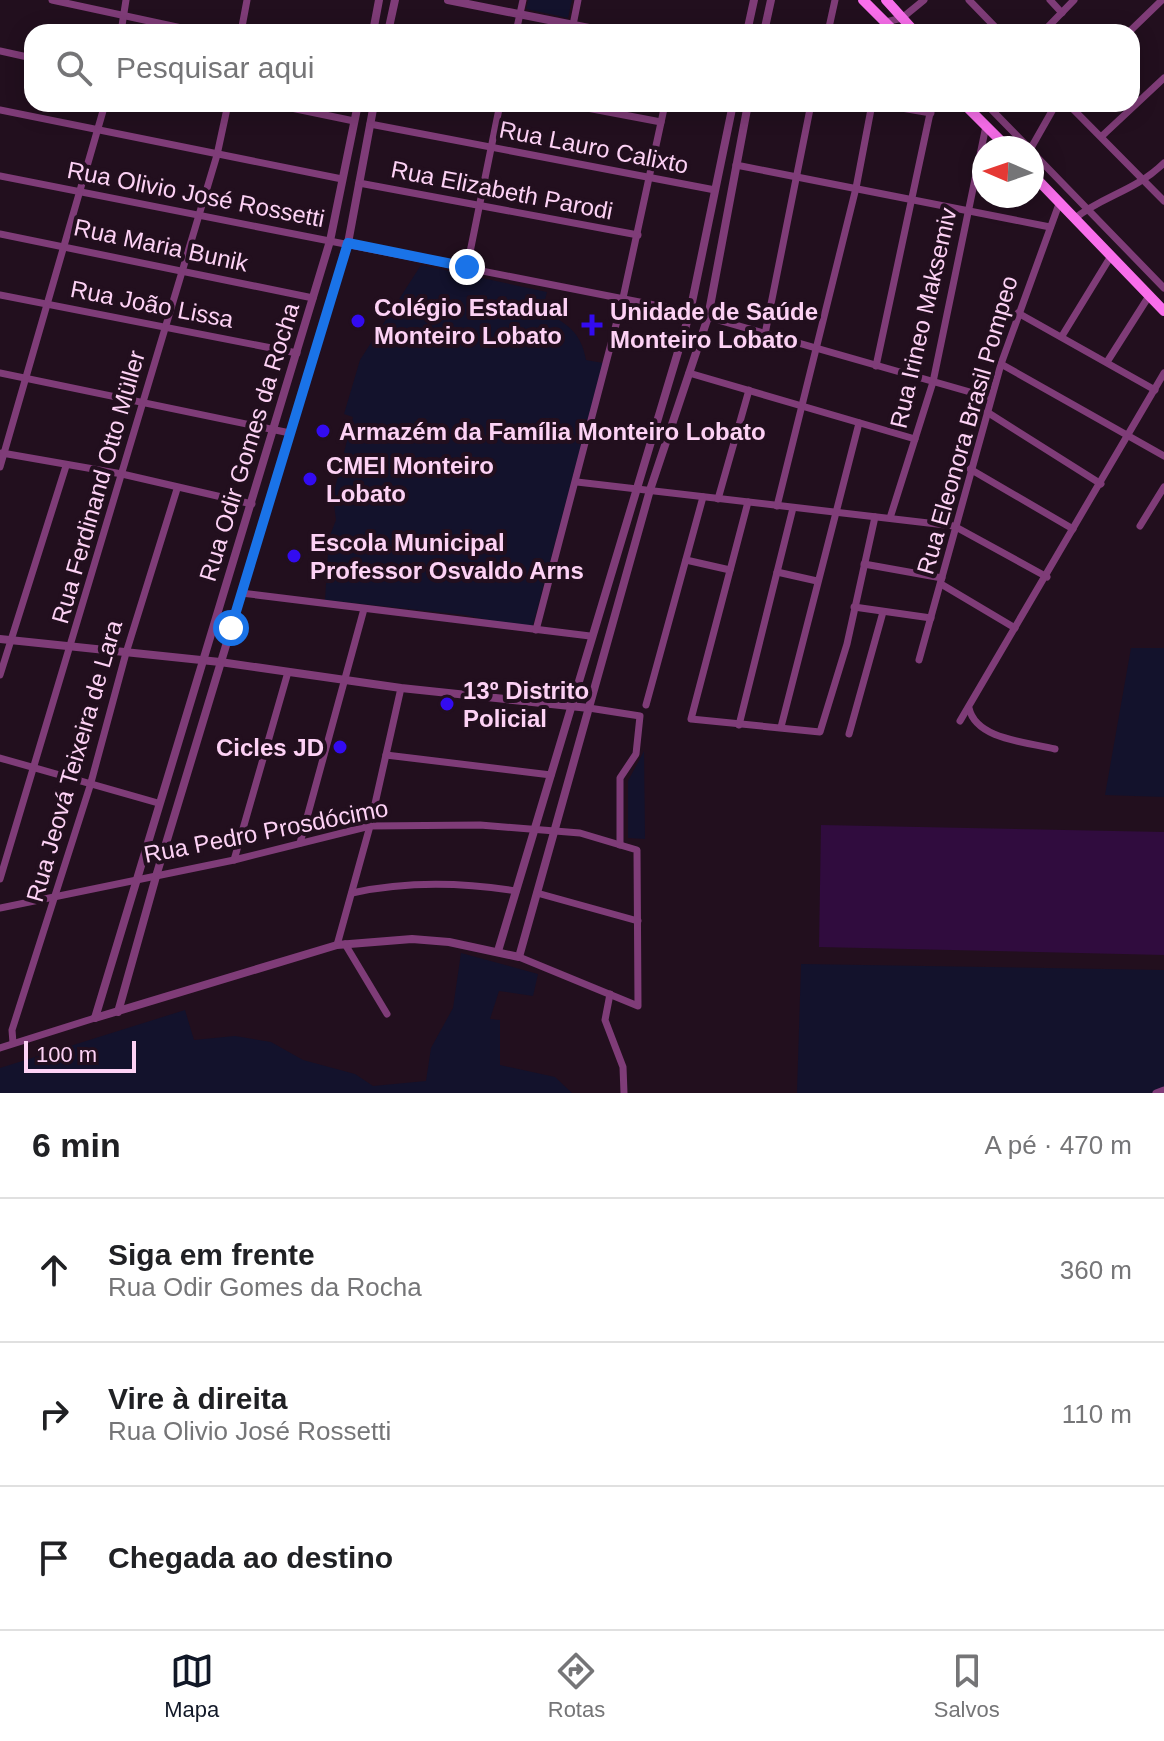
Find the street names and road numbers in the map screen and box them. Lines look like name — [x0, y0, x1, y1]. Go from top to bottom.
street label: Rua Lauro Calixto — [497, 115, 691, 179]
street label: Rua Elizabeth Parodi — [389, 155, 615, 225]
street label: Rua Olivio José Rossetti — [65, 156, 327, 232]
street label: Rua Irineo Maksemiv — [884, 205, 962, 431]
street label: Rua Maria Bunik — [71, 213, 252, 277]
street label: Rua Eleonora Brasil Pompeo — [911, 273, 1023, 577]
street label: Rua João Lissa — [68, 275, 236, 333]
street label: Rua Odir Gomes da Rocha — [194, 299, 304, 584]
street label: Rua Ferdinand Otto Müller — [46, 347, 150, 627]
street label: Rua Jeová Teixeira de Lara — [21, 616, 127, 905]
street label: Rua Pedro Prosdócimo — [142, 794, 390, 868]

